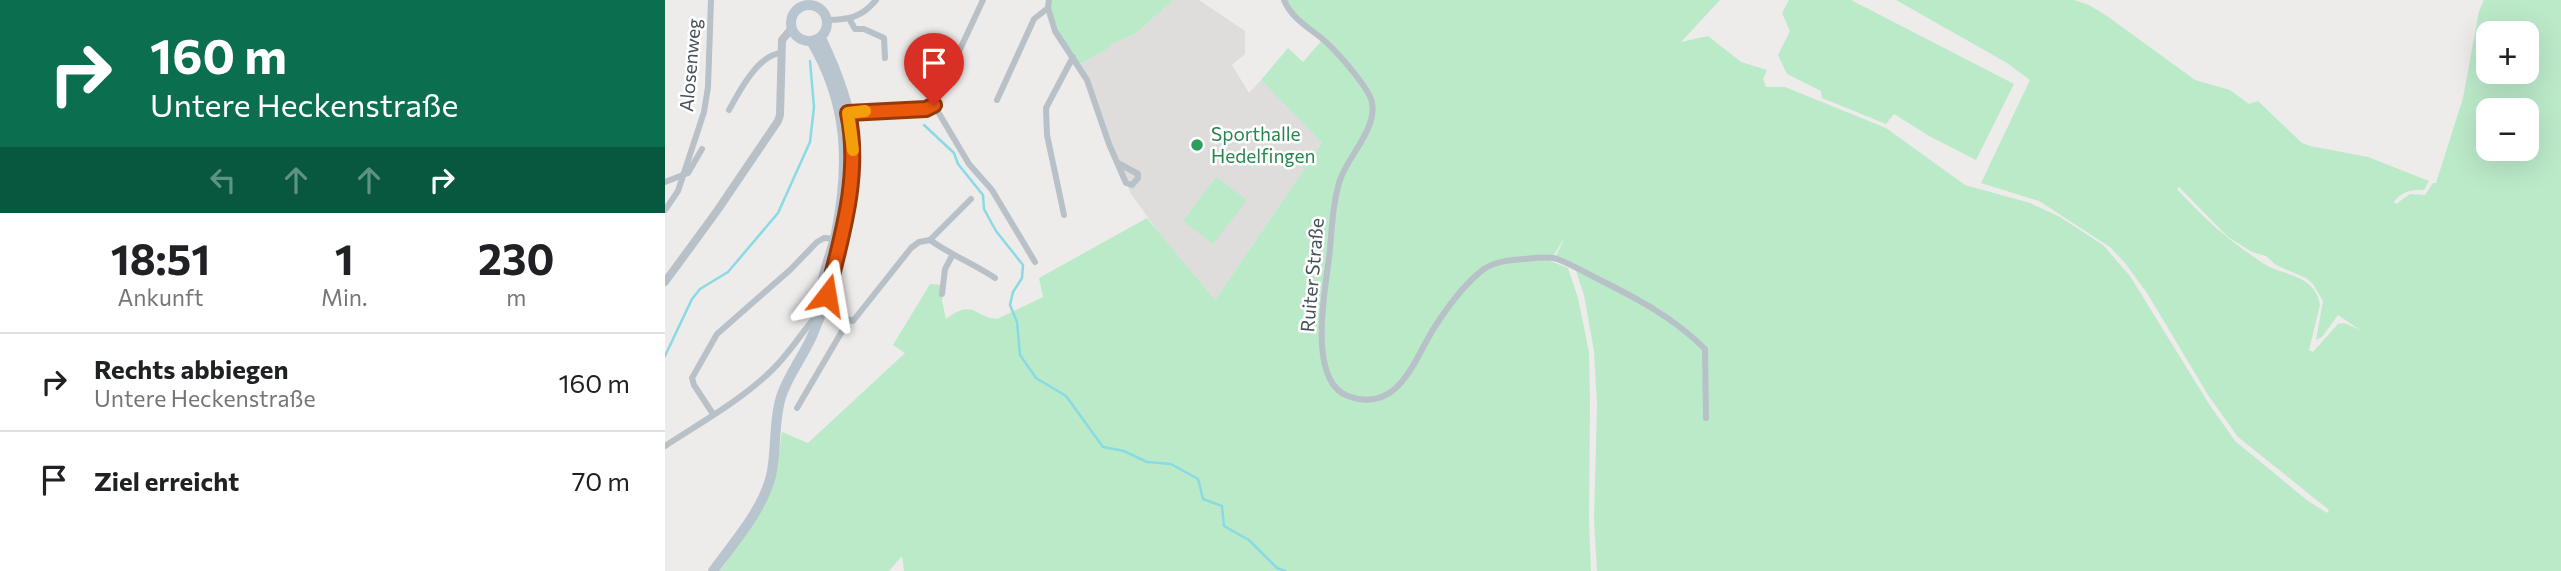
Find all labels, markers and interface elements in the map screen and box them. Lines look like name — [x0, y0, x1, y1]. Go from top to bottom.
street label: Alosenweg — [674, 17, 705, 113]
map controls — [2476, 21, 2539, 161]
button: + — [2476, 21, 2539, 84]
text: 160 m — [150, 24, 287, 84]
icon: right — [35, 28, 126, 119]
pin — [904, 33, 964, 105]
icon: arrive — [915, 44, 953, 82]
text: Untere Heckenstraße — [150, 84, 458, 124]
button: − — [2476, 98, 2539, 161]
place label: Sporthalle Hedelfingen — [1211, 122, 1315, 167]
marker: Sporthalle Hedelfingen — [1189, 137, 1205, 153]
icon: left — [204, 161, 242, 199]
icon: ahead — [277, 161, 315, 199]
icon: ahead — [350, 161, 388, 199]
icon: right — [423, 161, 461, 199]
street label: Ruiter Straße — [1295, 217, 1328, 333]
text: 18:51 — [111, 232, 210, 284]
text: 1 — [335, 232, 354, 284]
text: 230 — [478, 232, 554, 284]
position arrow — [790, 258, 864, 332]
text: Ankunft — [117, 283, 203, 311]
text: Min. — [321, 283, 367, 311]
text: m — [506, 283, 526, 311]
text: Rechts abbiegen — [94, 353, 289, 384]
icon: right — [35, 363, 73, 401]
text: 160 m — [558, 367, 630, 398]
text: Untere Heckenstraße — [94, 384, 316, 412]
icon: arrive — [35, 461, 73, 499]
text: Ziel erreicht — [94, 465, 239, 496]
text: 70 m — [572, 465, 630, 496]

